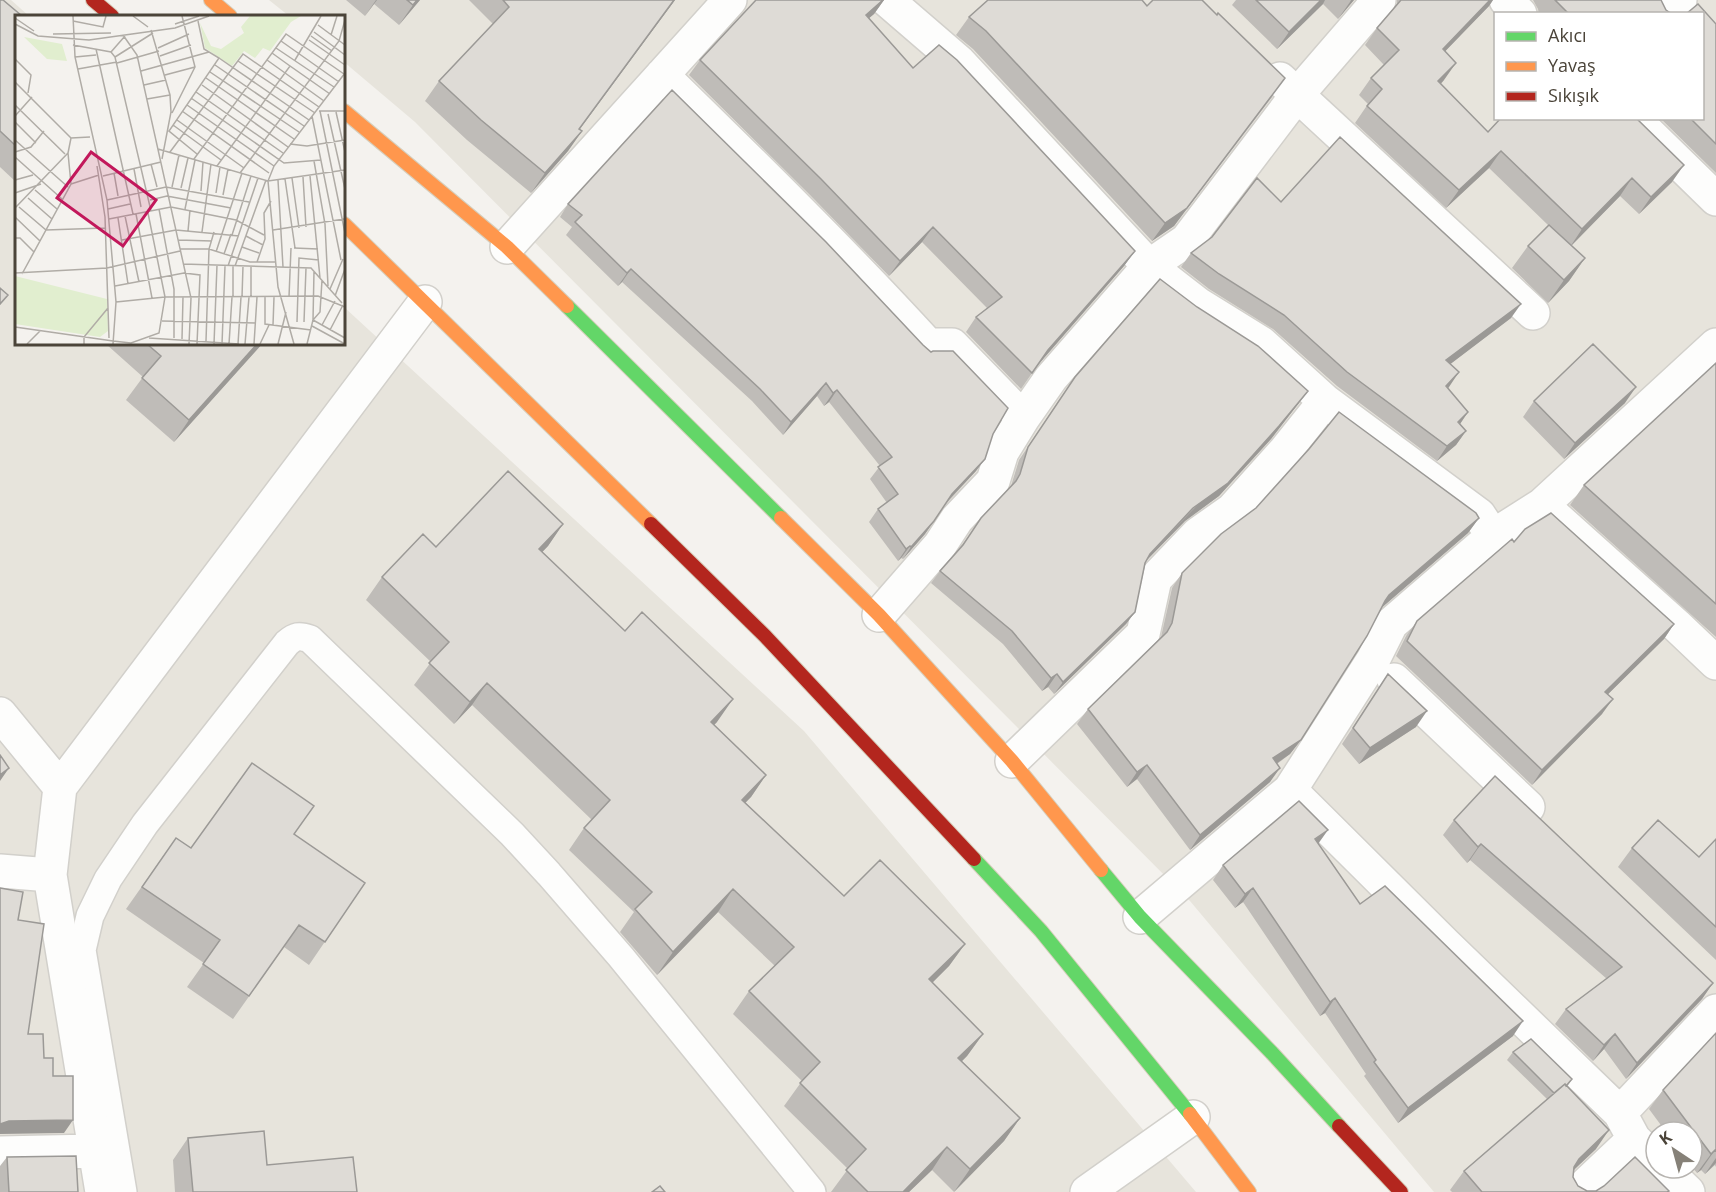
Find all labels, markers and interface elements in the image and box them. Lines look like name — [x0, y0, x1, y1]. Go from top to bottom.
legend — [1494, 12, 1704, 120]
inset map — [15, 15, 345, 345]
text: Akıcı — [1548, 23, 1587, 47]
text: Yavaş — [1548, 53, 1596, 77]
text: Sıkışık — [1548, 83, 1600, 107]
north arrow — [1644, 1120, 1704, 1180]
text: K — [1654, 1126, 1676, 1150]

